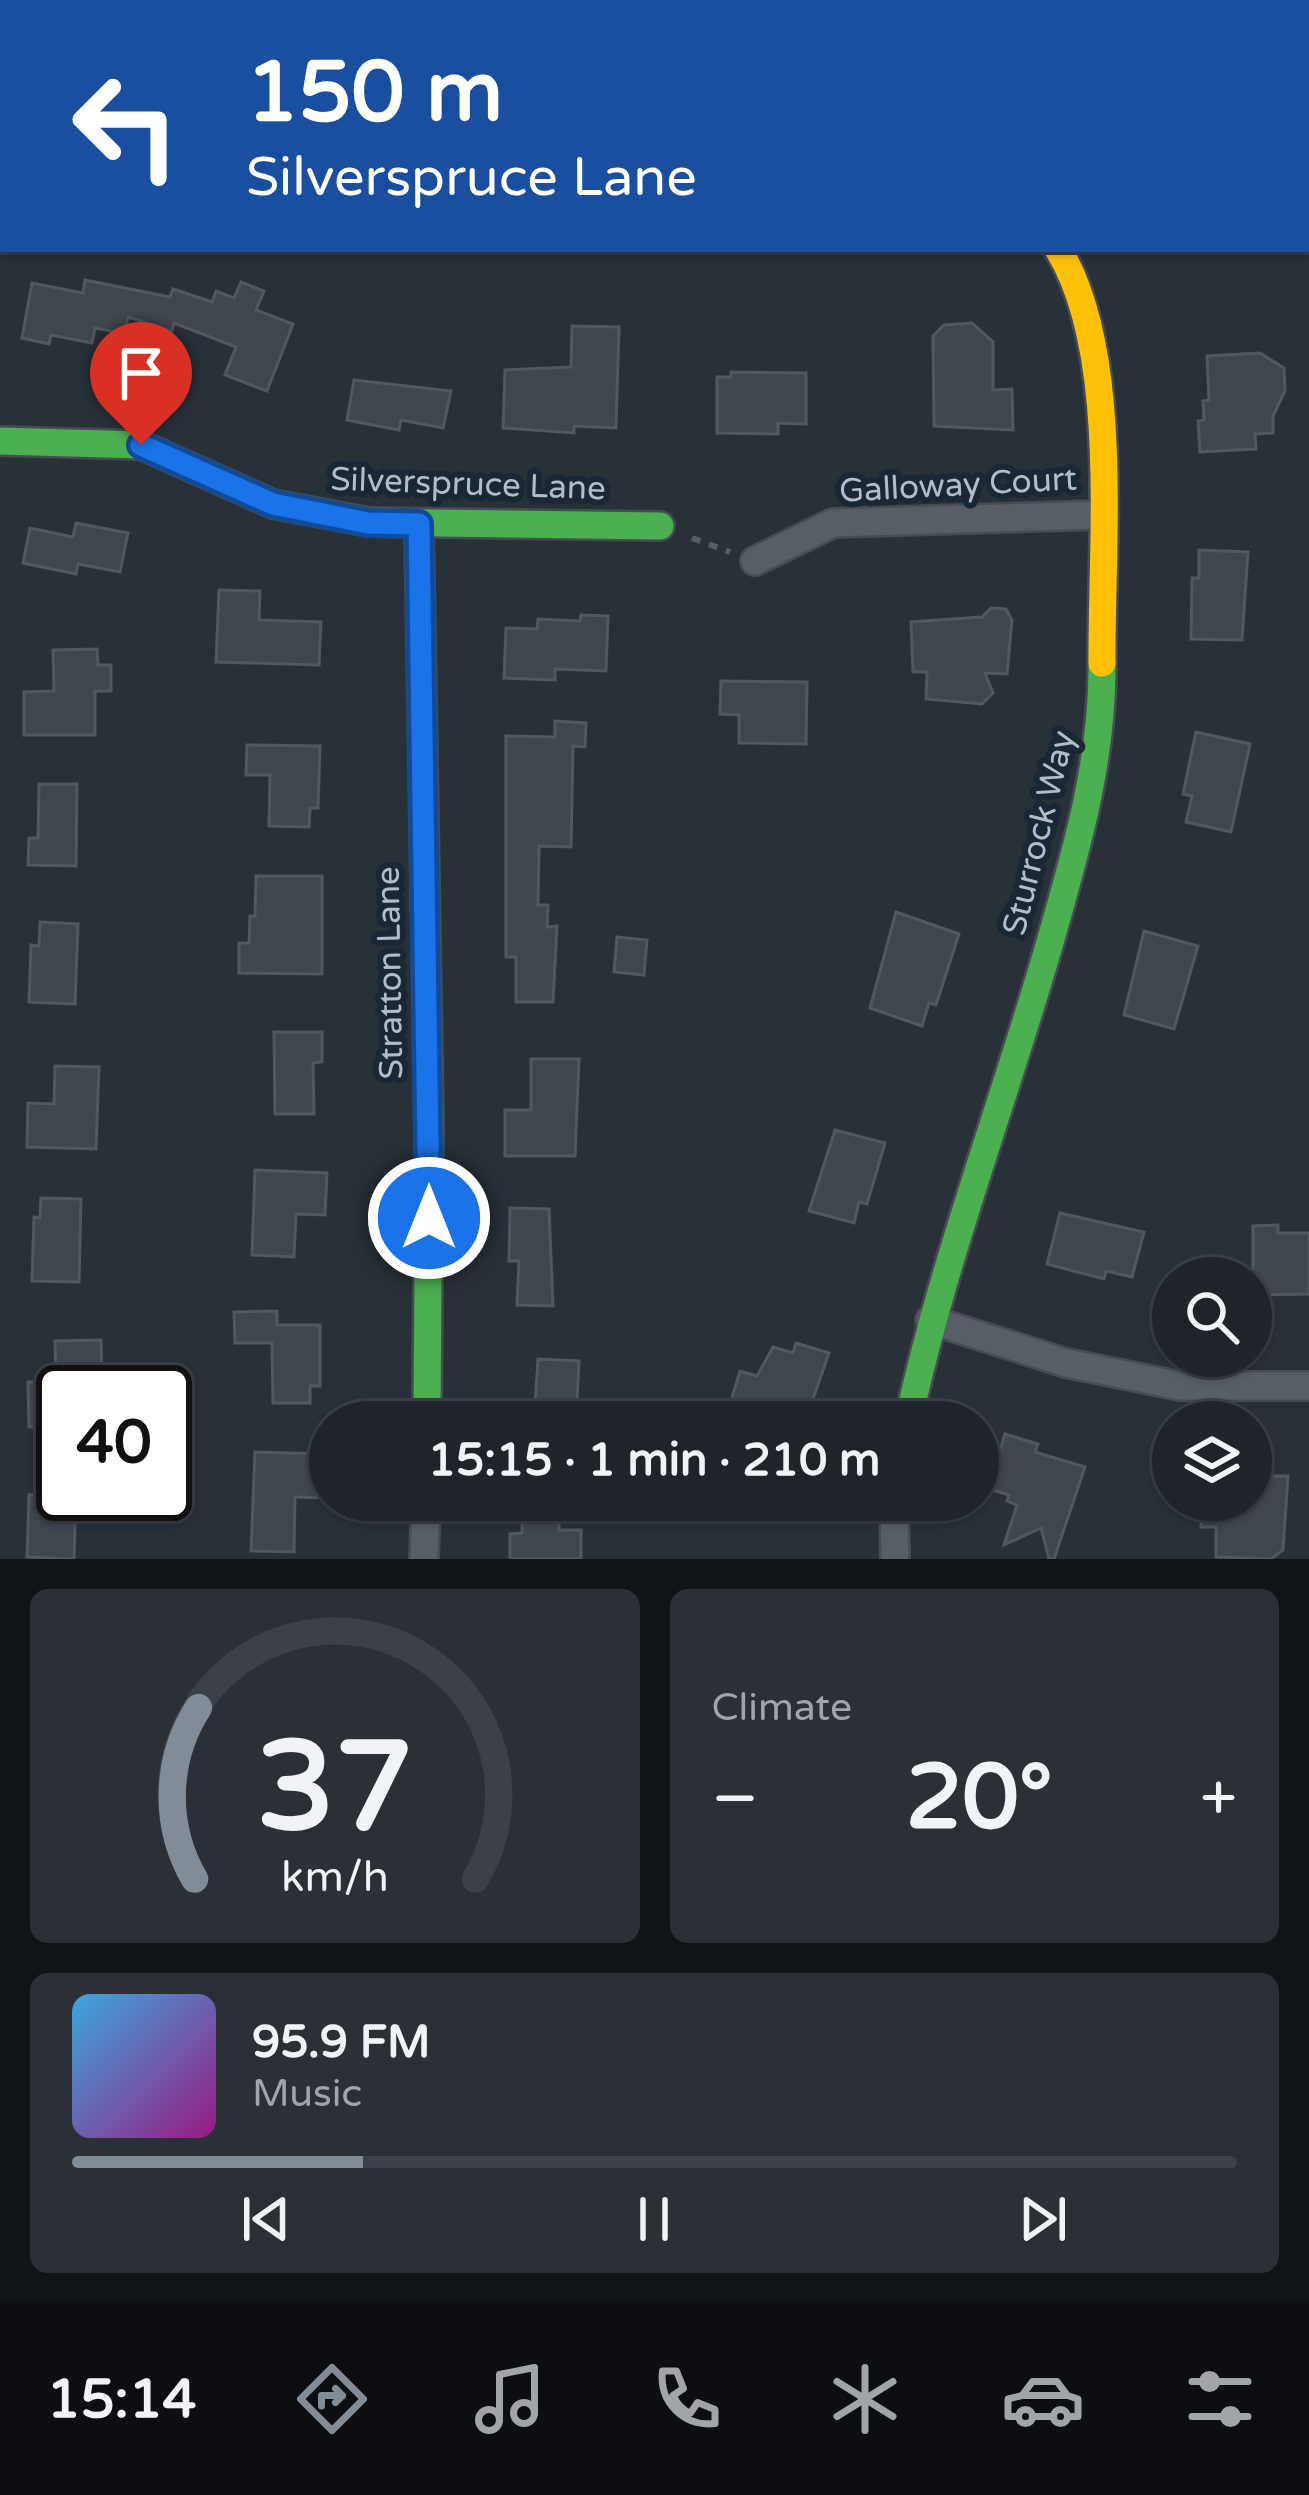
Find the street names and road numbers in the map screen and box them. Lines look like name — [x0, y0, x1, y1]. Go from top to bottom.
street label: Galloway Court — [838, 459, 1078, 511]
street label: Silverspruce Lane — [330, 460, 606, 508]
street label: Sturrock Way — [995, 727, 1083, 939]
street label: Stratton Lane — [369, 866, 411, 1080]

